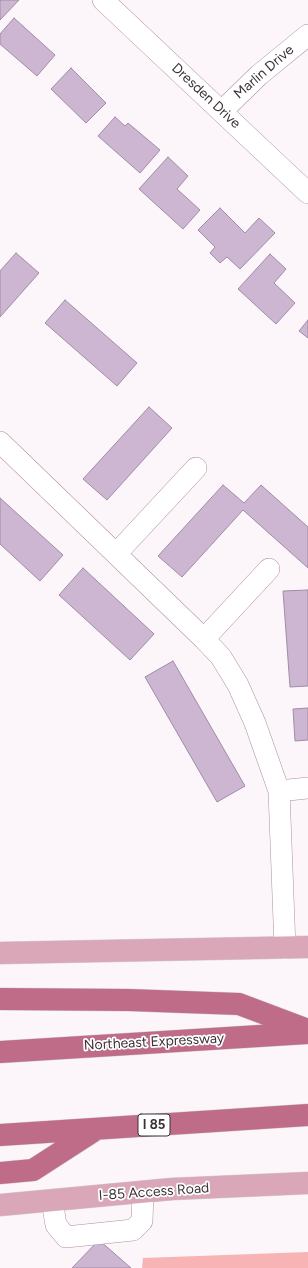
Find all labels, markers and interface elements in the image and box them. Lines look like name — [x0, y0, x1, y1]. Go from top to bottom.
street label: Marlin Drive — [231, 41, 297, 103]
street label: Dresden Drive — [168, 60, 244, 132]
street label: Northeast Expressway — [83, 1030, 225, 1054]
road number: I 85 — [138, 1114, 170, 1136]
street label: I-85 Access Road — [98, 1180, 210, 1204]

